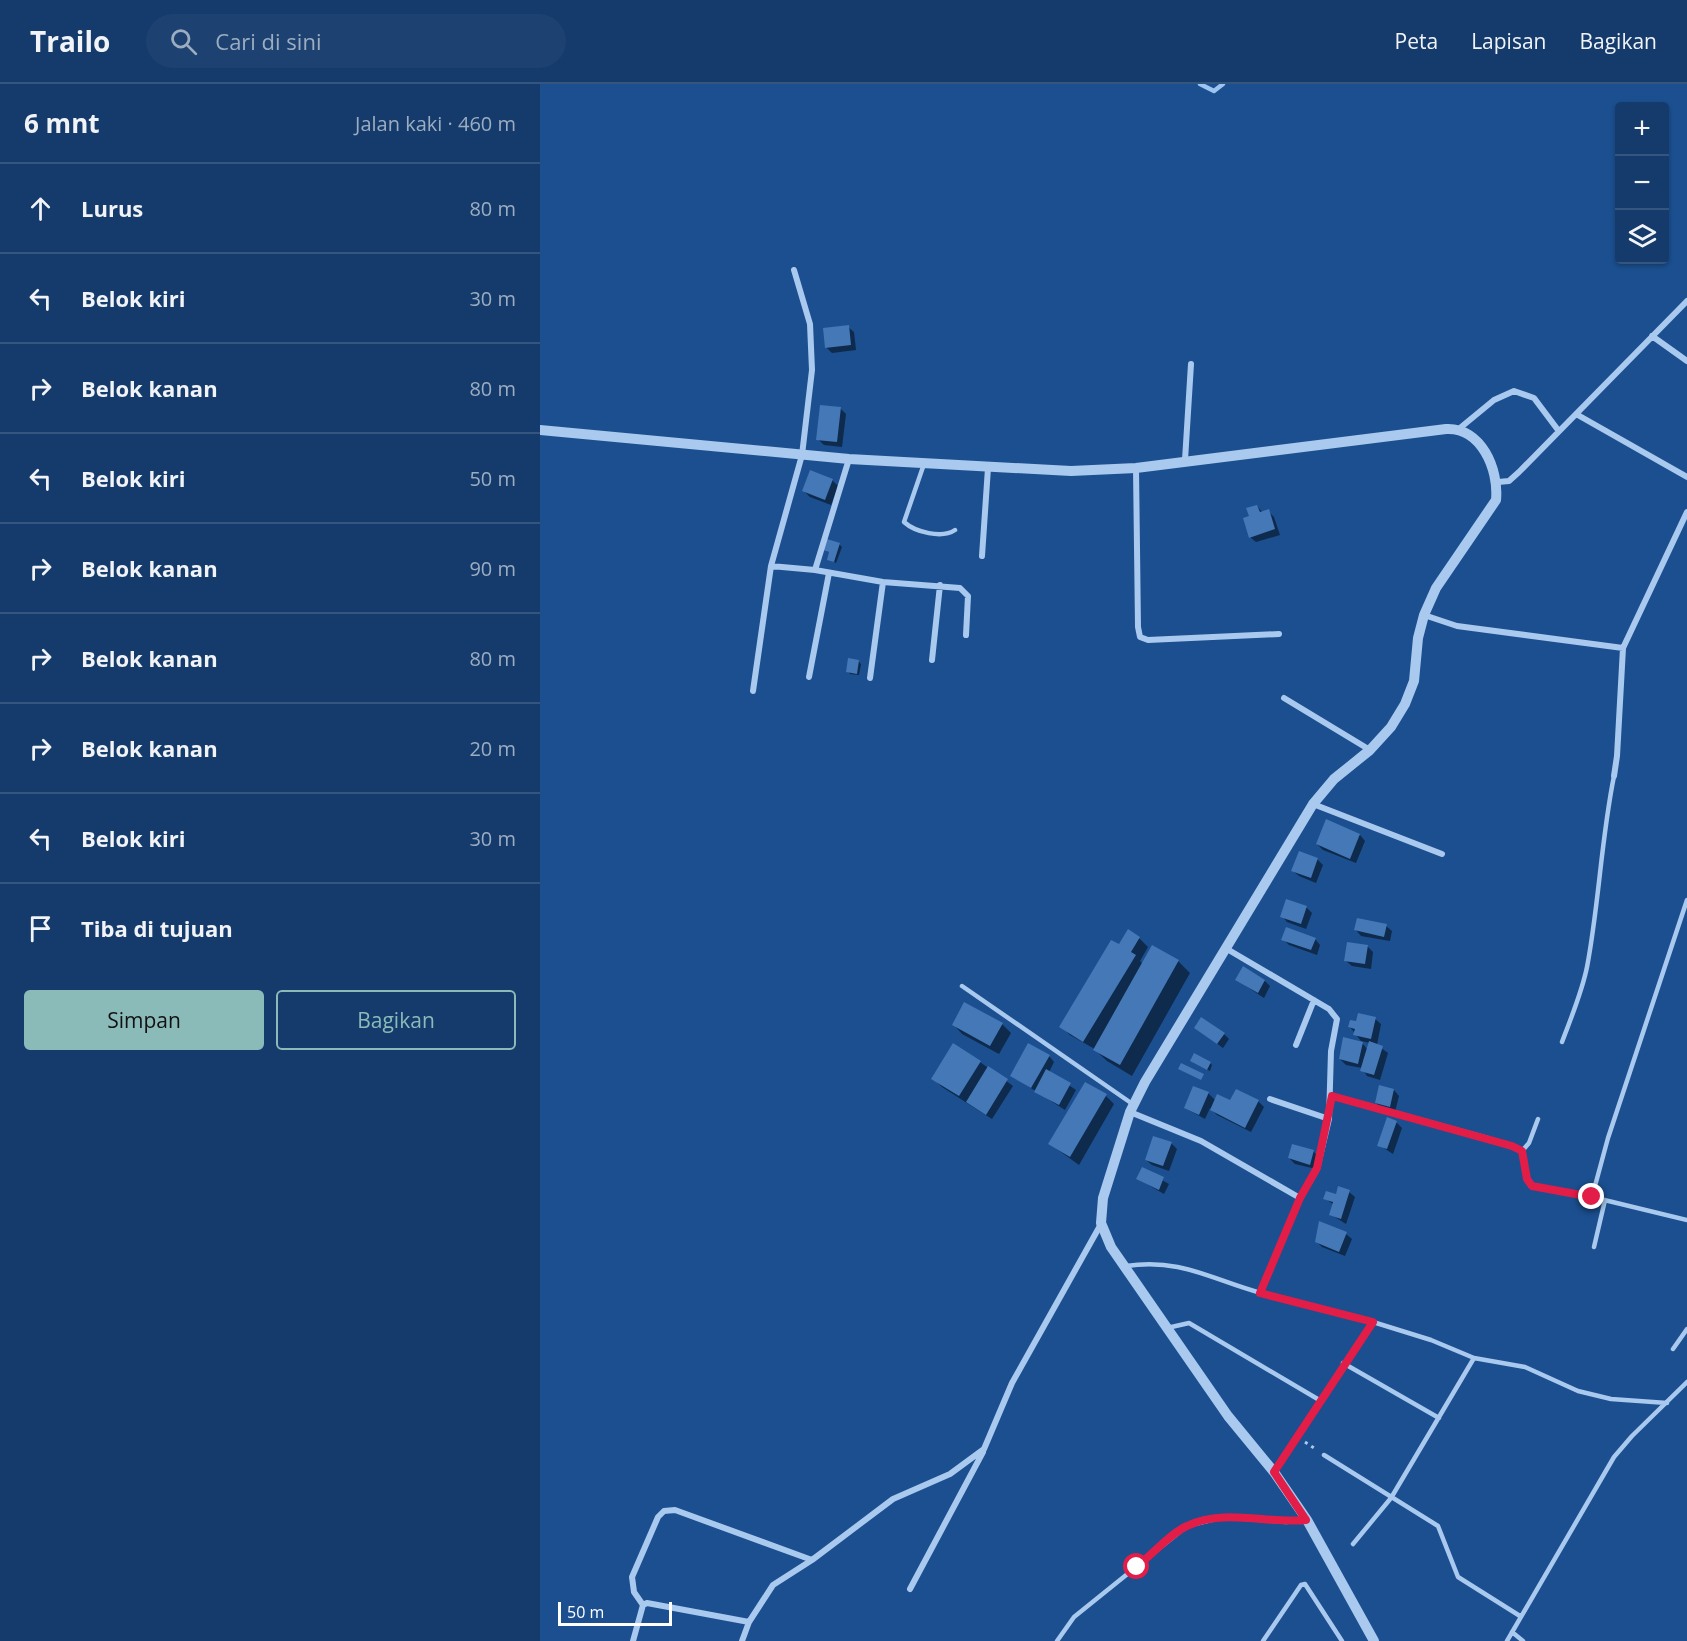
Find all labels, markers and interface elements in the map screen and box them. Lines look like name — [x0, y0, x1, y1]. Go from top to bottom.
search box — [146, 14, 566, 68]
text: Trailo — [30, 22, 110, 60]
icon: search — [167, 25, 200, 58]
text: Cari di sini — [215, 26, 321, 56]
text: Peta — [1395, 27, 1438, 55]
text: Lapisan — [1471, 27, 1546, 55]
text: Bagikan — [1579, 27, 1657, 55]
map controls — [1615, 102, 1669, 264]
button: + — [1615, 102, 1669, 156]
text: 6 mnt — [24, 105, 100, 141]
text: Jalan kaki · 460 m — [355, 110, 516, 137]
button: − — [1615, 156, 1669, 210]
icon: ahead — [24, 192, 57, 225]
text: Lurus — [81, 193, 143, 223]
text: 80 m — [469, 195, 516, 222]
button: layers — [1615, 210, 1669, 264]
icon: left — [24, 282, 57, 315]
text: Belok kiri — [81, 283, 186, 313]
text: 30 m — [469, 285, 516, 312]
icon: right — [24, 372, 57, 405]
text: Belok kanan — [81, 373, 218, 403]
text: 80 m — [469, 375, 516, 402]
icon: left — [24, 462, 57, 495]
text: Belok kiri — [81, 463, 186, 493]
text: 50 m — [469, 465, 516, 492]
icon: right — [24, 552, 57, 585]
text: Belok kanan — [81, 553, 218, 583]
text: 90 m — [469, 555, 516, 582]
icon: right — [24, 642, 57, 675]
text: Belok kanan — [81, 643, 218, 673]
text: 80 m — [469, 645, 516, 672]
icon: right — [24, 732, 57, 765]
text: Belok kanan — [81, 733, 218, 763]
text: 20 m — [469, 735, 516, 762]
icon: left — [24, 822, 57, 855]
text: Belok kiri — [81, 823, 186, 853]
text: 30 m — [469, 825, 516, 852]
icon: arrive — [24, 912, 57, 945]
text: Tiba di tujuan — [81, 913, 233, 943]
button: Simpan — [24, 990, 264, 1050]
button: Bagikan — [276, 990, 516, 1050]
route end — [1578, 1183, 1604, 1209]
route start — [1123, 1553, 1149, 1579]
scale bar — [558, 1599, 672, 1626]
text: 50 m — [567, 1601, 604, 1623]

